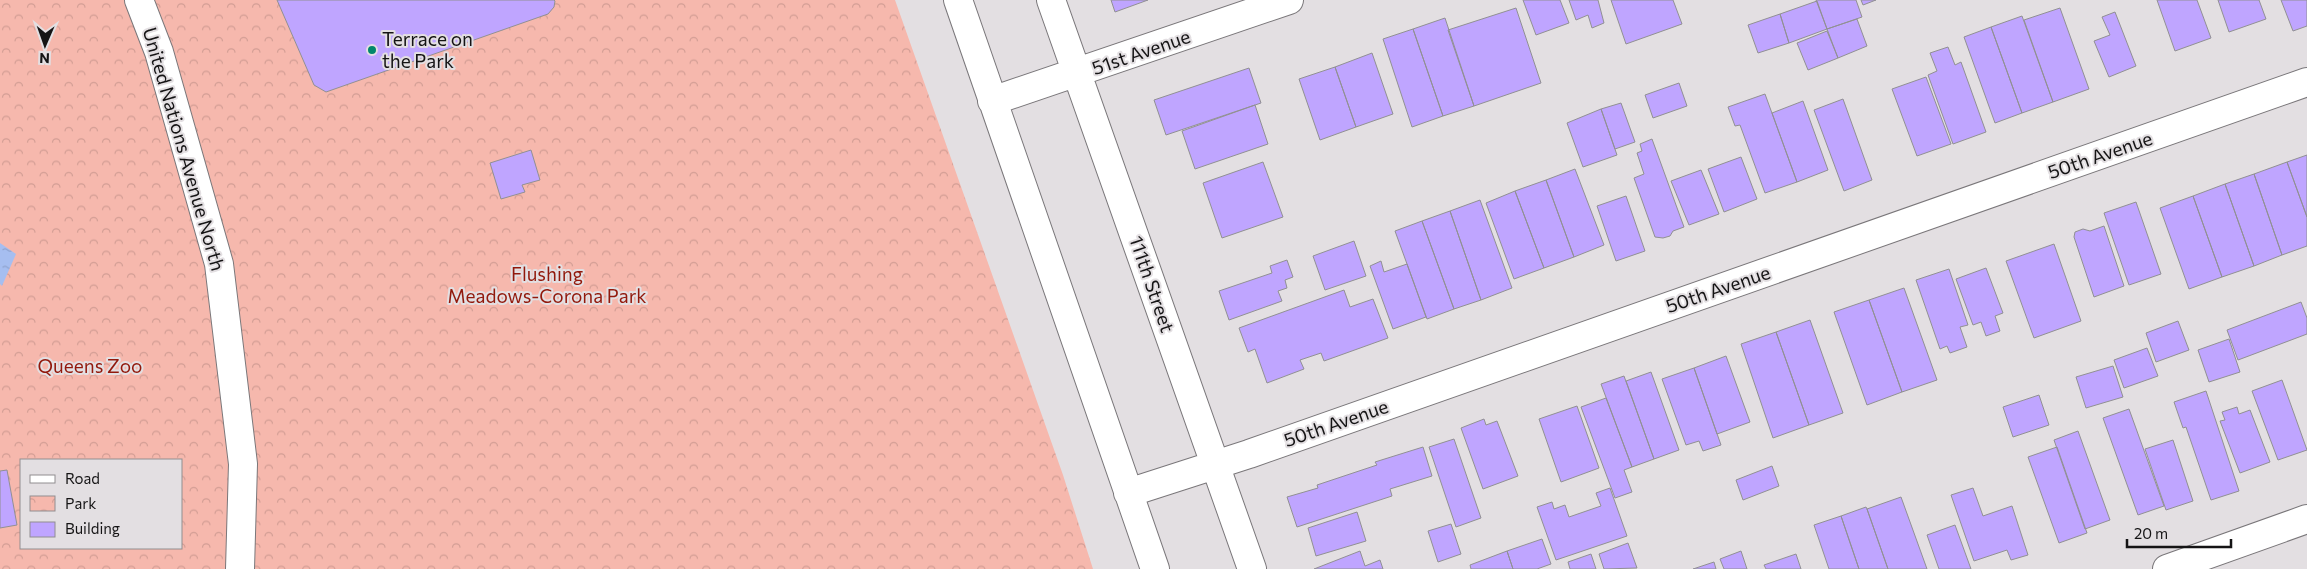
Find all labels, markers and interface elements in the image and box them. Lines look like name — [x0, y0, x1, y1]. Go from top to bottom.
north arrow — [20, 20, 70, 70]
street label: United Nations Avenue North — [139, 24, 230, 273]
street label: 51st Avenue — [1089, 24, 1193, 79]
place label: Terrace on the Park — [382, 27, 473, 72]
marker: Terrace on the Park — [366, 44, 378, 56]
text: N — [39, 50, 50, 67]
street label: 50th Avenue — [2045, 126, 2155, 183]
street label: 111th Street — [1125, 233, 1180, 335]
street label: 50th Avenue — [1663, 260, 1773, 317]
park label: Flushing Meadows-Corona Park — [447, 262, 647, 307]
park label: Queens Zoo — [38, 354, 142, 377]
street label: 50th Avenue — [1281, 394, 1391, 451]
legend — [20, 459, 182, 549]
text: Road — [65, 469, 100, 487]
text: Park — [65, 494, 96, 512]
scale bar — [2127, 516, 2231, 548]
text: Building — [65, 519, 120, 537]
text: 20 m — [2134, 524, 2168, 542]

